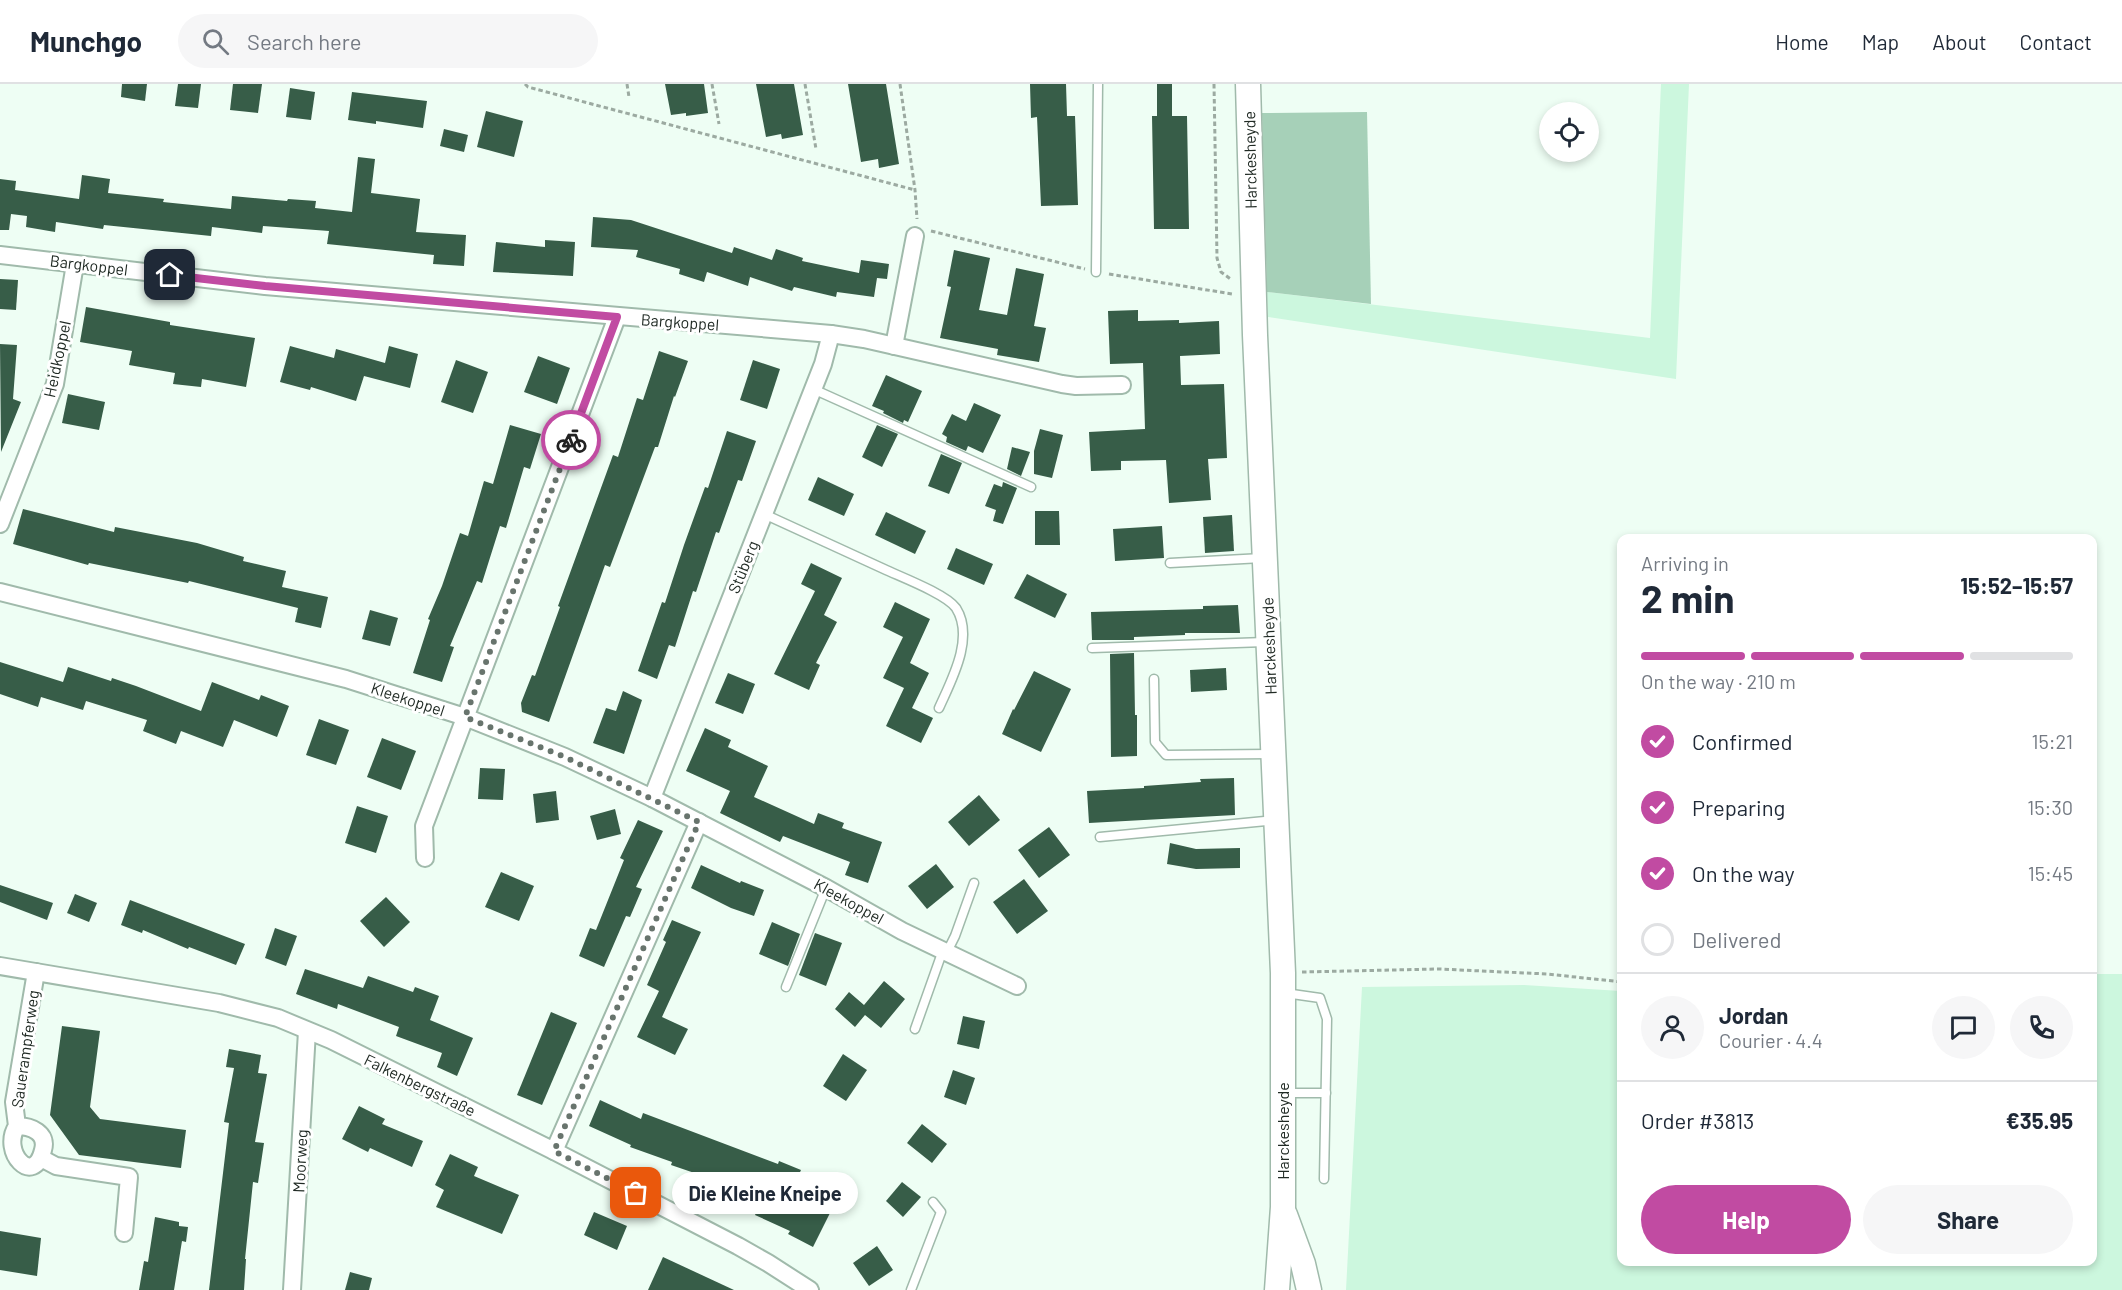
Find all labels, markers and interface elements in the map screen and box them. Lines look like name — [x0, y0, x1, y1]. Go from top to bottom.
search box — [178, 14, 598, 68]
text: Munchgo — [30, 24, 142, 58]
icon: search — [199, 25, 232, 58]
text: Search here — [247, 28, 361, 54]
text: Home — [1775, 29, 1829, 54]
text: Map — [1862, 29, 1899, 54]
text: About — [1932, 29, 1987, 54]
text: Contact — [2020, 29, 2092, 54]
map controls — [1539, 102, 1599, 162]
button: locate — [1539, 102, 1599, 162]
street label: Harckesheyde — [1239, 111, 1260, 209]
pin — [144, 249, 195, 300]
street label: Bargkoppel — [49, 250, 129, 279]
icon: home — [153, 258, 186, 291]
street label: Bargkoppel — [640, 309, 720, 334]
street label: Heidkoppel — [39, 319, 74, 399]
courier — [541, 410, 601, 470]
icon: bike — [555, 424, 588, 457]
street label: Stüberg — [723, 538, 762, 596]
text: Arriving in — [1641, 551, 1729, 575]
text: 15:52–15:57 — [1960, 572, 2073, 598]
text: 2 min — [1641, 574, 1734, 621]
street label: Harckesheyde — [1257, 597, 1280, 695]
text: On the way · 210 m — [1641, 669, 1796, 693]
street label: Kleekoppel — [369, 678, 448, 719]
icon: check — [1641, 725, 1674, 758]
text: Confirmed — [1692, 728, 1792, 754]
text: 15:21 — [2032, 729, 2073, 753]
icon: check — [1641, 791, 1674, 824]
text: Preparing — [1692, 794, 1785, 820]
text: 15:30 — [2027, 795, 2073, 819]
icon: check — [1641, 857, 1674, 890]
text: On the way — [1692, 860, 1795, 886]
text: 15:45 — [2028, 861, 2073, 885]
street label: Kleekoppel — [811, 874, 887, 927]
text: Delivered — [1692, 926, 1781, 952]
street label: Sauerampferweg — [7, 989, 42, 1109]
button: person — [1641, 996, 1704, 1059]
button: chat — [1932, 996, 1995, 1059]
button: phone — [2010, 996, 2073, 1059]
text: Jordan — [1719, 1002, 1788, 1028]
text: Courier · 4.4 — [1719, 1028, 1823, 1052]
street label: Falkenbergstraße — [361, 1049, 479, 1120]
street label: Harckesheyde — [1273, 1082, 1292, 1180]
text: Order #3813 — [1641, 1107, 1754, 1133]
text: €35.95 — [2006, 1107, 2073, 1133]
street label: Moorweg — [288, 1129, 311, 1193]
pin — [610, 1167, 661, 1218]
callout: Die Kleine Kneipe — [672, 1172, 858, 1214]
icon: bag — [619, 1176, 652, 1209]
text: Die Kleine Kneipe — [688, 1181, 842, 1205]
button: Help — [1641, 1185, 1851, 1254]
button: Share — [1863, 1185, 2073, 1254]

